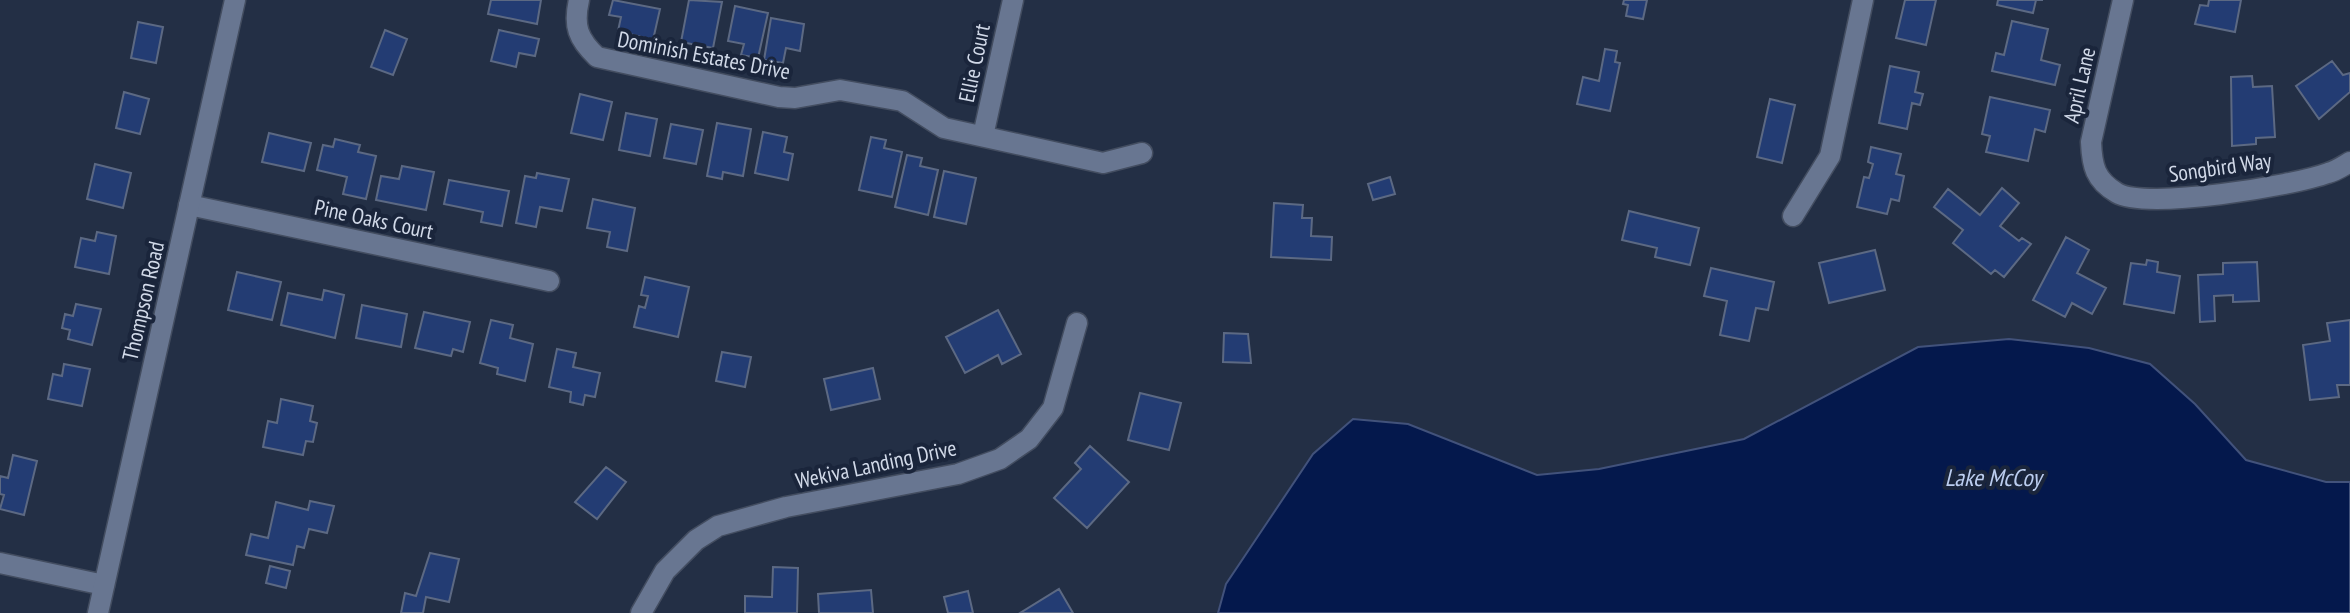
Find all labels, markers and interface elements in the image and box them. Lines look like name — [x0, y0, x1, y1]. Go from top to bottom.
street label: Ellie Court — [952, 21, 996, 105]
street label: Dominish Estates Drive — [615, 25, 793, 85]
street label: April Lane — [2057, 44, 2101, 126]
street label: Songbird Way — [2167, 146, 2274, 188]
street label: Pine Oaks Court — [312, 193, 436, 245]
street label: Thompson Road — [116, 239, 170, 363]
street label: Wekiva Landing Drive — [793, 433, 959, 495]
water label: Lake McCoy — [1945, 462, 2044, 493]

